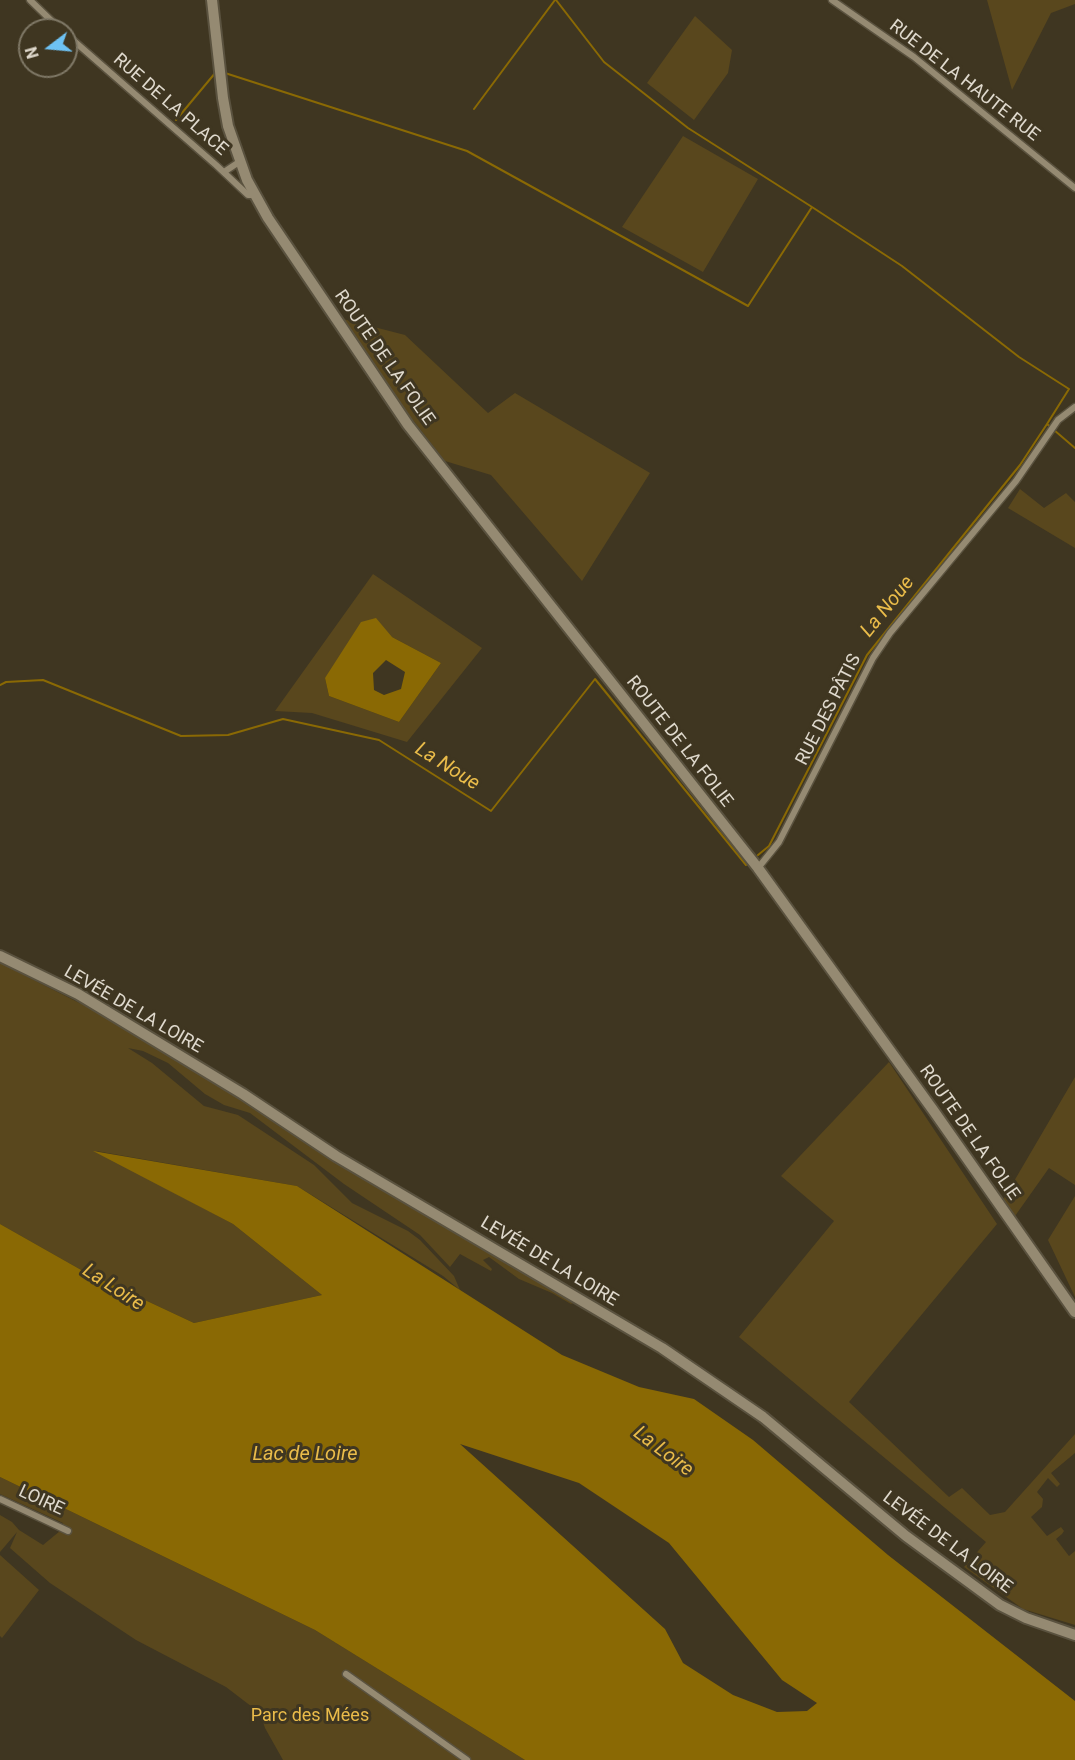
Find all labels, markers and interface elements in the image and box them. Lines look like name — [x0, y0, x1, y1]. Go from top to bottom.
street label: RUE DE LA HAUTE RUE — [885, 16, 1043, 146]
north arrow — [18, 18, 78, 78]
text: N — [21, 45, 43, 61]
street label: RUE DE LA PLACE — [108, 49, 232, 161]
street label: ROUTE DE LA FOLIE — [329, 286, 439, 430]
water label: La Noue — [856, 572, 920, 642]
street label: RUE DES PÂTIS — [792, 651, 866, 769]
street label: ROUTE DE LA FOLIE — [621, 672, 737, 812]
water label: La Noue — [410, 738, 484, 796]
street label: LEVÉE DE LA LOIRE — [60, 961, 206, 1059]
street label: ROUTE DE LA FOLIE — [914, 1061, 1024, 1205]
street label: LEVÉE DE LA LOIRE — [476, 1212, 622, 1312]
water label: La Loire — [78, 1259, 148, 1317]
water label: La Loire — [628, 1422, 698, 1482]
water label: Lac de Loire — [252, 1443, 358, 1467]
street label: LOIRE — [15, 1481, 67, 1521]
street label: LEVÉE DE LA LOIRE — [878, 1487, 1016, 1599]
park label: Parc des Mées — [251, 1705, 369, 1727]

